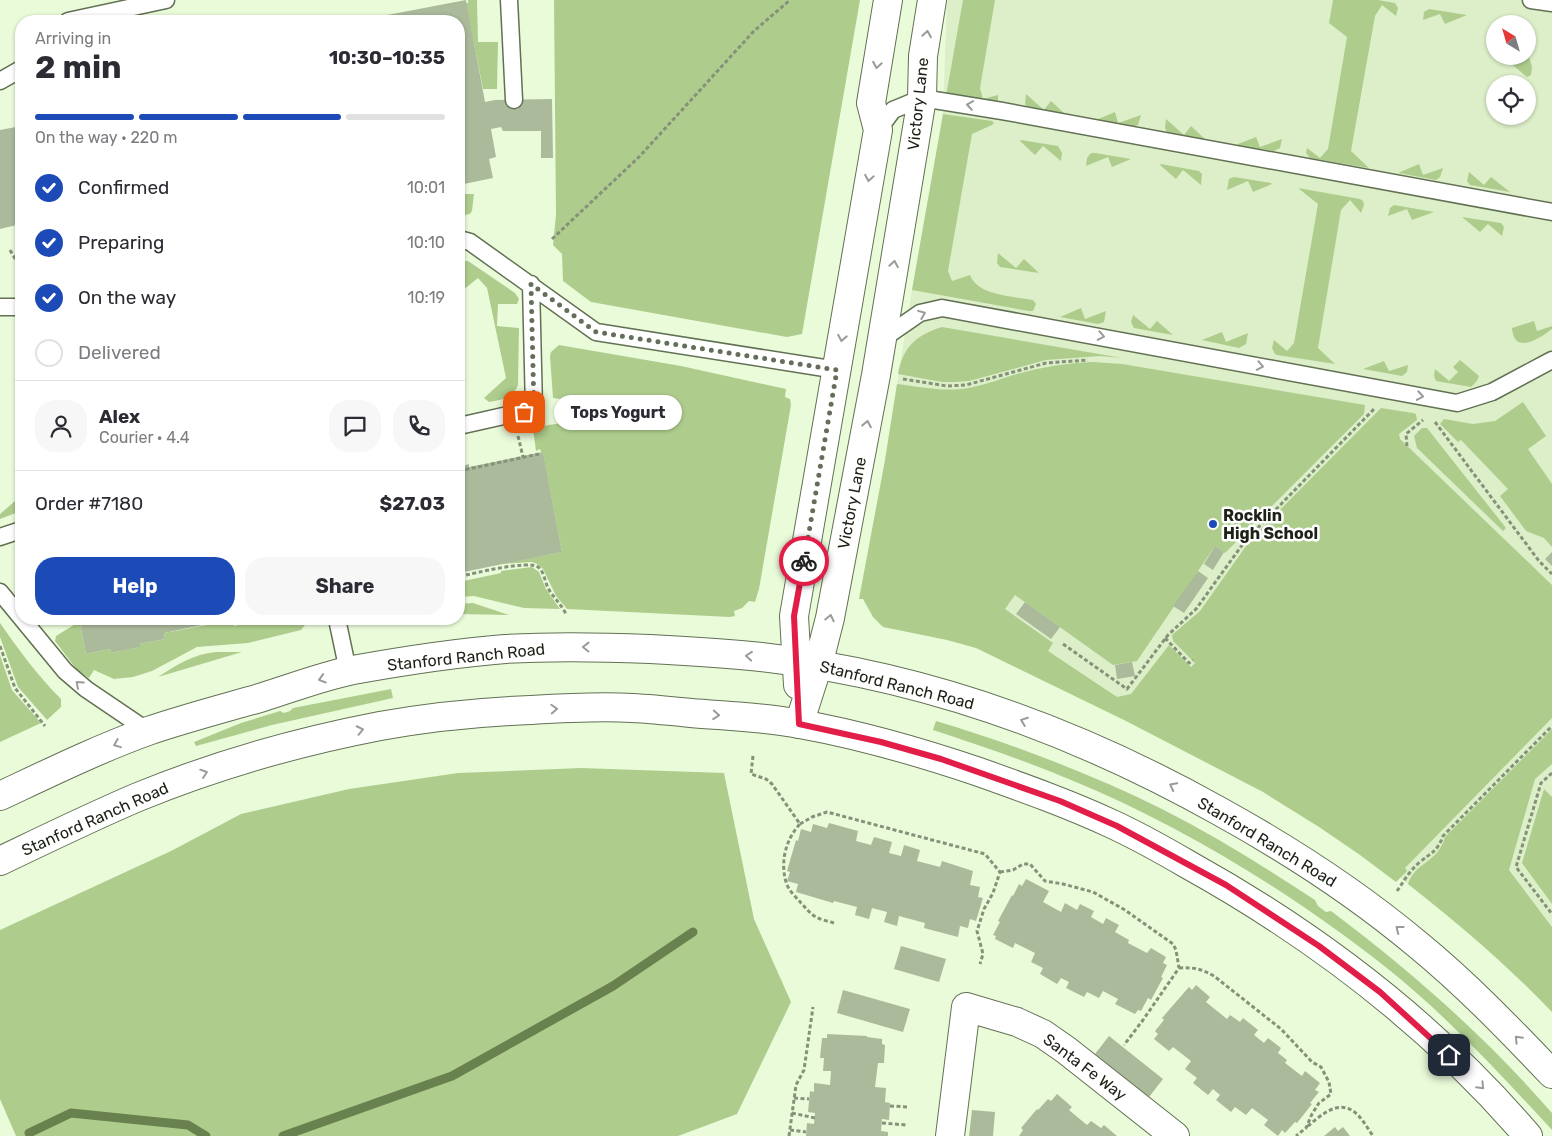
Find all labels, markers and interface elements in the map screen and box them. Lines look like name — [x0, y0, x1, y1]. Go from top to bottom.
north arrow — [1486, 15, 1536, 65]
map controls — [1486, 15, 1536, 125]
text: Arriving in — [35, 29, 111, 48]
one-way arrow — [921, 30, 931, 38]
text: 10:30–10:35 — [329, 46, 445, 69]
text: 2 min — [35, 48, 122, 86]
street label: Victory Lane — [904, 56, 932, 151]
one-way arrow — [873, 61, 883, 70]
button: locate — [1486, 75, 1536, 125]
one-way arrow — [965, 101, 974, 111]
text: On the way · 220 m — [35, 128, 177, 147]
icon: check — [35, 174, 63, 202]
one-way arrow — [865, 174, 875, 183]
text: Confirmed — [78, 176, 169, 199]
text: 10:01 — [407, 178, 445, 197]
icon: check — [35, 229, 63, 257]
text: Preparing — [78, 231, 164, 254]
text: 10:10 — [407, 233, 445, 252]
one-way arrow — [889, 260, 899, 268]
icon: check — [35, 284, 63, 312]
text: On the way — [78, 286, 176, 309]
text: 10:19 — [408, 288, 445, 307]
one-way arrow — [917, 310, 926, 320]
one-way arrow — [1096, 331, 1105, 341]
one-way arrow — [838, 334, 848, 343]
text: Delivered — [78, 341, 161, 364]
one-way arrow — [1256, 361, 1265, 371]
pin — [503, 391, 545, 433]
one-way arrow — [1416, 391, 1424, 401]
callout: Tops Yogurt — [554, 394, 682, 430]
icon: bag — [510, 398, 538, 426]
button: person — [35, 400, 87, 452]
button: chat — [329, 400, 381, 452]
button: phone — [393, 400, 445, 452]
text: Tops Yogurt — [571, 403, 665, 422]
text: Alex — [99, 405, 140, 428]
one-way arrow — [861, 420, 871, 429]
text: Courier · 4.4 — [99, 428, 190, 447]
street label: Victory Lane — [834, 455, 870, 551]
text: Order #7180 — [35, 492, 143, 515]
text: $27.03 — [379, 492, 445, 515]
place label: Rocklin High School — [1223, 506, 1318, 543]
marker: Rocklin High School — [1207, 518, 1219, 530]
courier — [779, 536, 829, 586]
icon: bike — [790, 547, 818, 575]
button: Help — [35, 557, 235, 615]
button: Share — [245, 557, 445, 615]
one-way arrow — [824, 614, 835, 623]
street label: Stanford Ranch Road — [386, 639, 546, 675]
one-way arrow — [582, 642, 590, 653]
one-way arrow — [744, 651, 752, 662]
street label: Stanford Ranch Road — [818, 657, 976, 713]
one-way arrow — [318, 674, 326, 684]
one-way arrow — [76, 680, 85, 689]
one-way arrow — [550, 703, 558, 714]
one-way arrow — [712, 709, 720, 720]
one-way arrow — [1021, 717, 1029, 727]
one-way arrow — [356, 726, 365, 736]
one-way arrow — [113, 738, 122, 748]
one-way arrow — [199, 768, 207, 778]
street label: Stanford Ranch Road — [19, 778, 171, 860]
one-way arrow — [1169, 782, 1178, 792]
street label: Stanford Ranch Road — [1194, 793, 1340, 891]
one-way arrow — [1396, 927, 1405, 935]
street label: Santa Fe Way — [1040, 1030, 1130, 1105]
pin — [1428, 1034, 1470, 1076]
one-way arrow — [1515, 1036, 1524, 1045]
icon: home — [1435, 1041, 1463, 1069]
one-way arrow — [1475, 1080, 1484, 1089]

